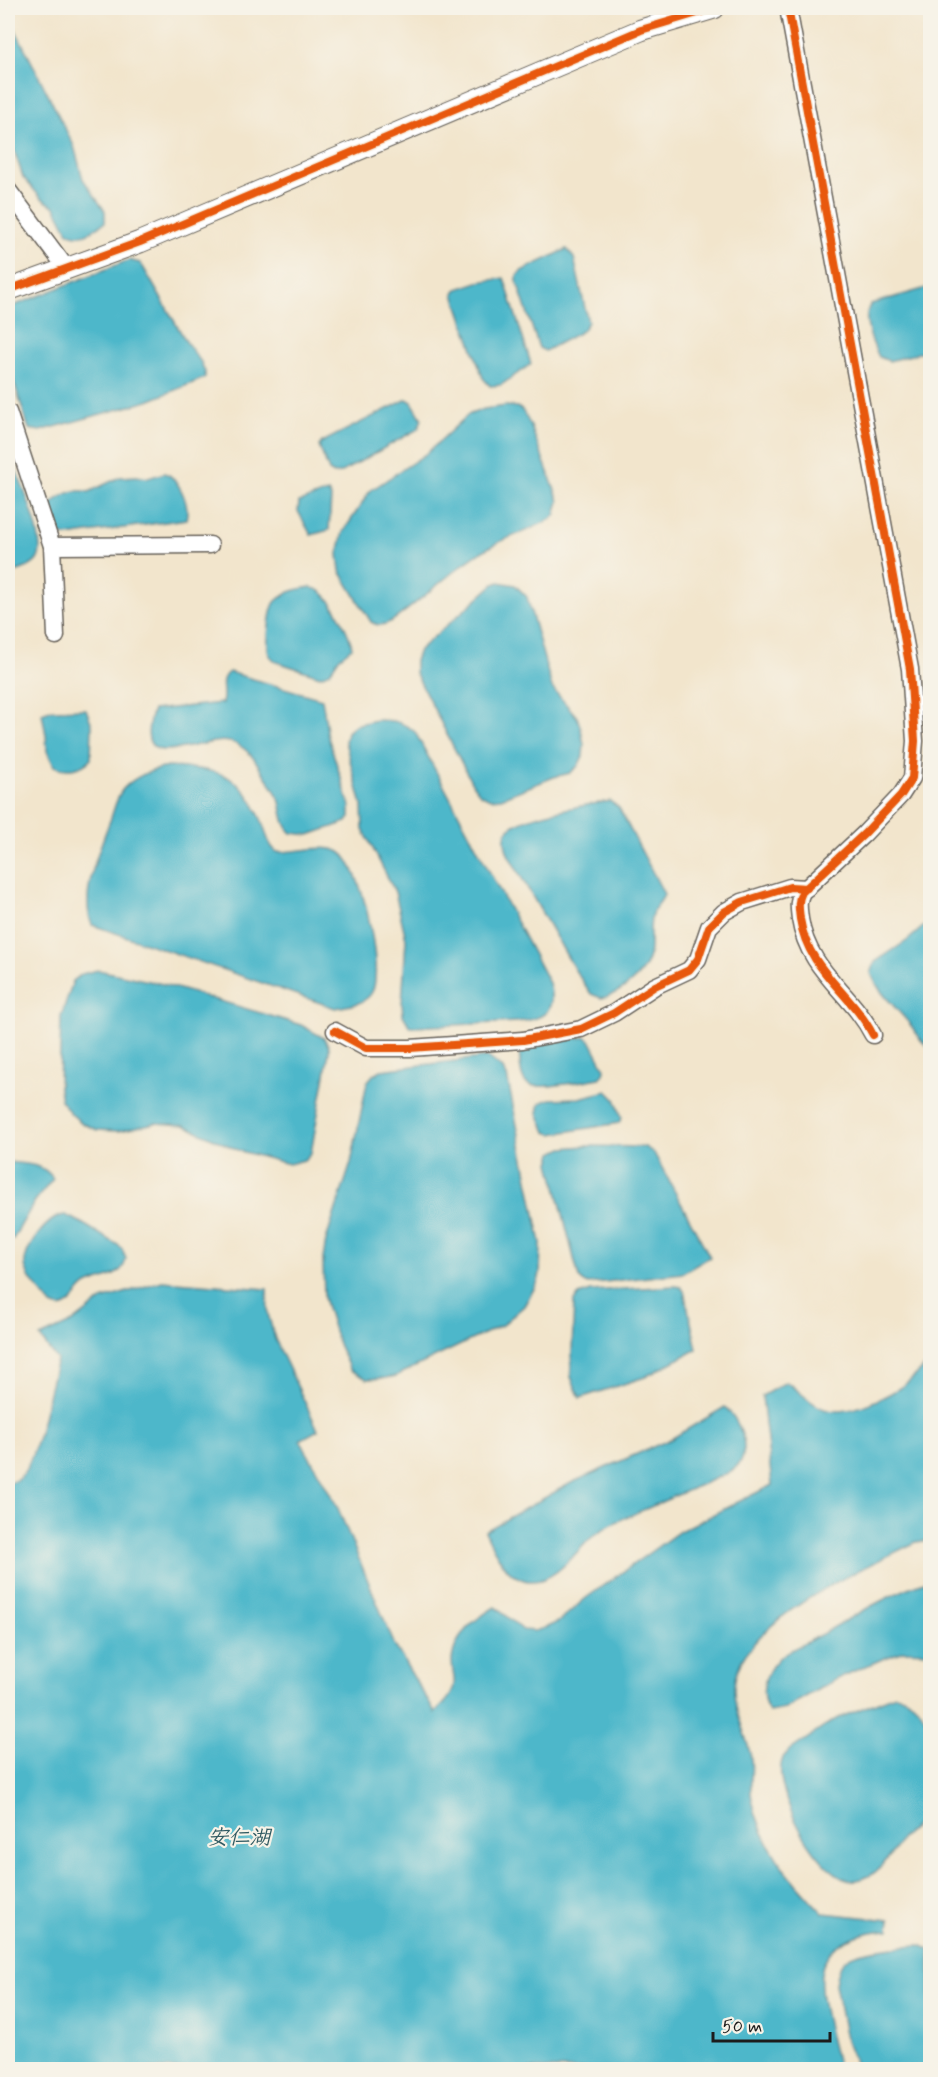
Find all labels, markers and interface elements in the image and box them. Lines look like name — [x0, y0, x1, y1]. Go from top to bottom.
water label: 安仁湖 — [208, 1824, 272, 1852]
scale bar — [713, 2005, 830, 2043]
text: 50 m — [722, 2015, 762, 2039]

